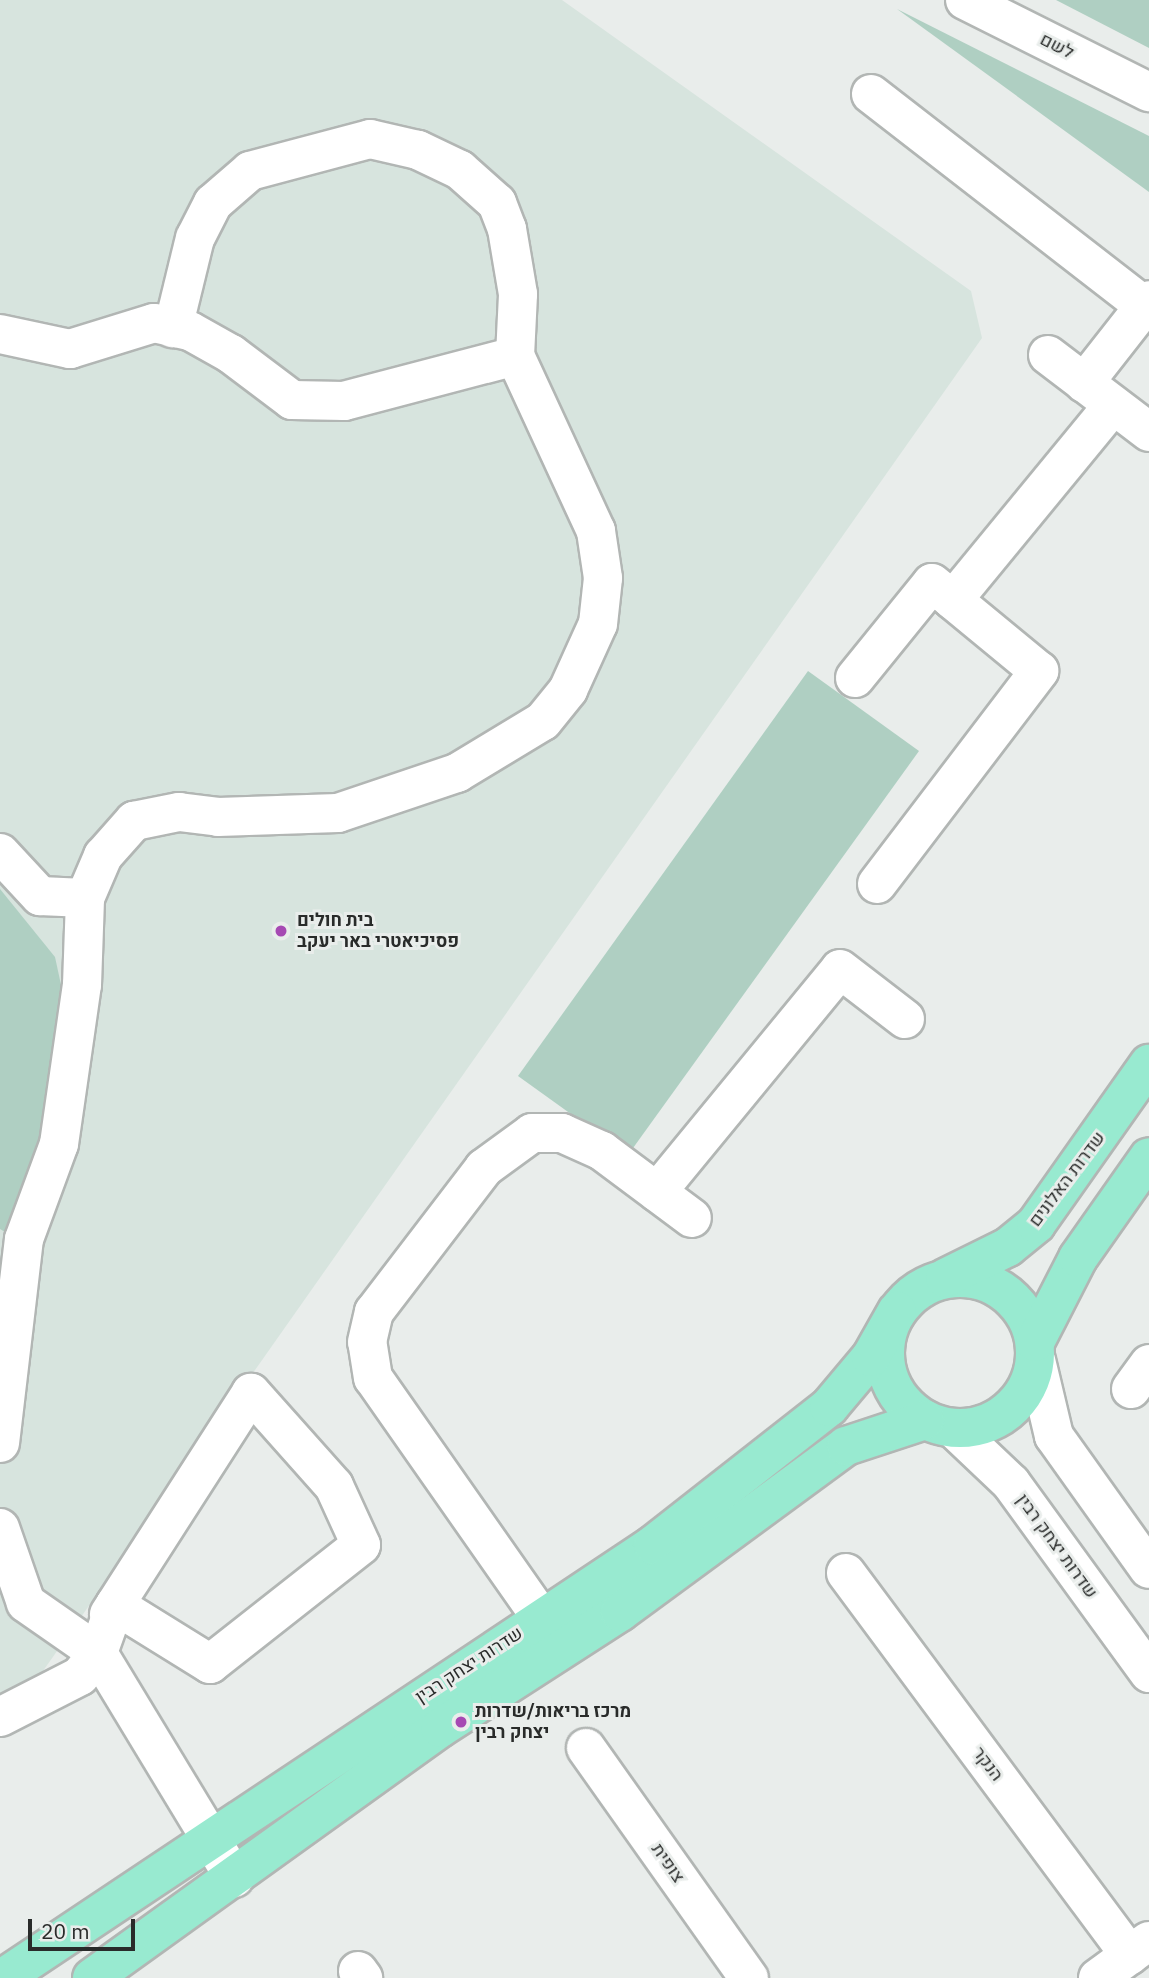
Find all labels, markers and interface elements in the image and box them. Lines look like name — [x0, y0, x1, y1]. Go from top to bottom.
street label: לשם — [1037, 28, 1077, 64]
place label: בית חולים פסיכיאטרי באר יעקב — [297, 910, 459, 953]
marker: בית חולים פסיכיאטרי באר יעקב — [271, 921, 291, 941]
street label: שדרות האלונים — [1024, 1127, 1110, 1231]
street label: שדרות יצחק רבין — [1012, 1490, 1102, 1602]
street label: שדרות יצחק רבין — [411, 1622, 527, 1708]
place label: מרכז בריאות/שדרות יצחק רבין — [475, 1701, 631, 1744]
marker: מרכז בריאות/שדרות יצחק רבין — [453, 1714, 469, 1730]
street label: הנקר — [968, 1743, 1008, 1785]
street label: צופית — [647, 1839, 689, 1887]
scale bar — [32, 1904, 138, 1948]
text: 20 m — [41, 1917, 90, 1945]

